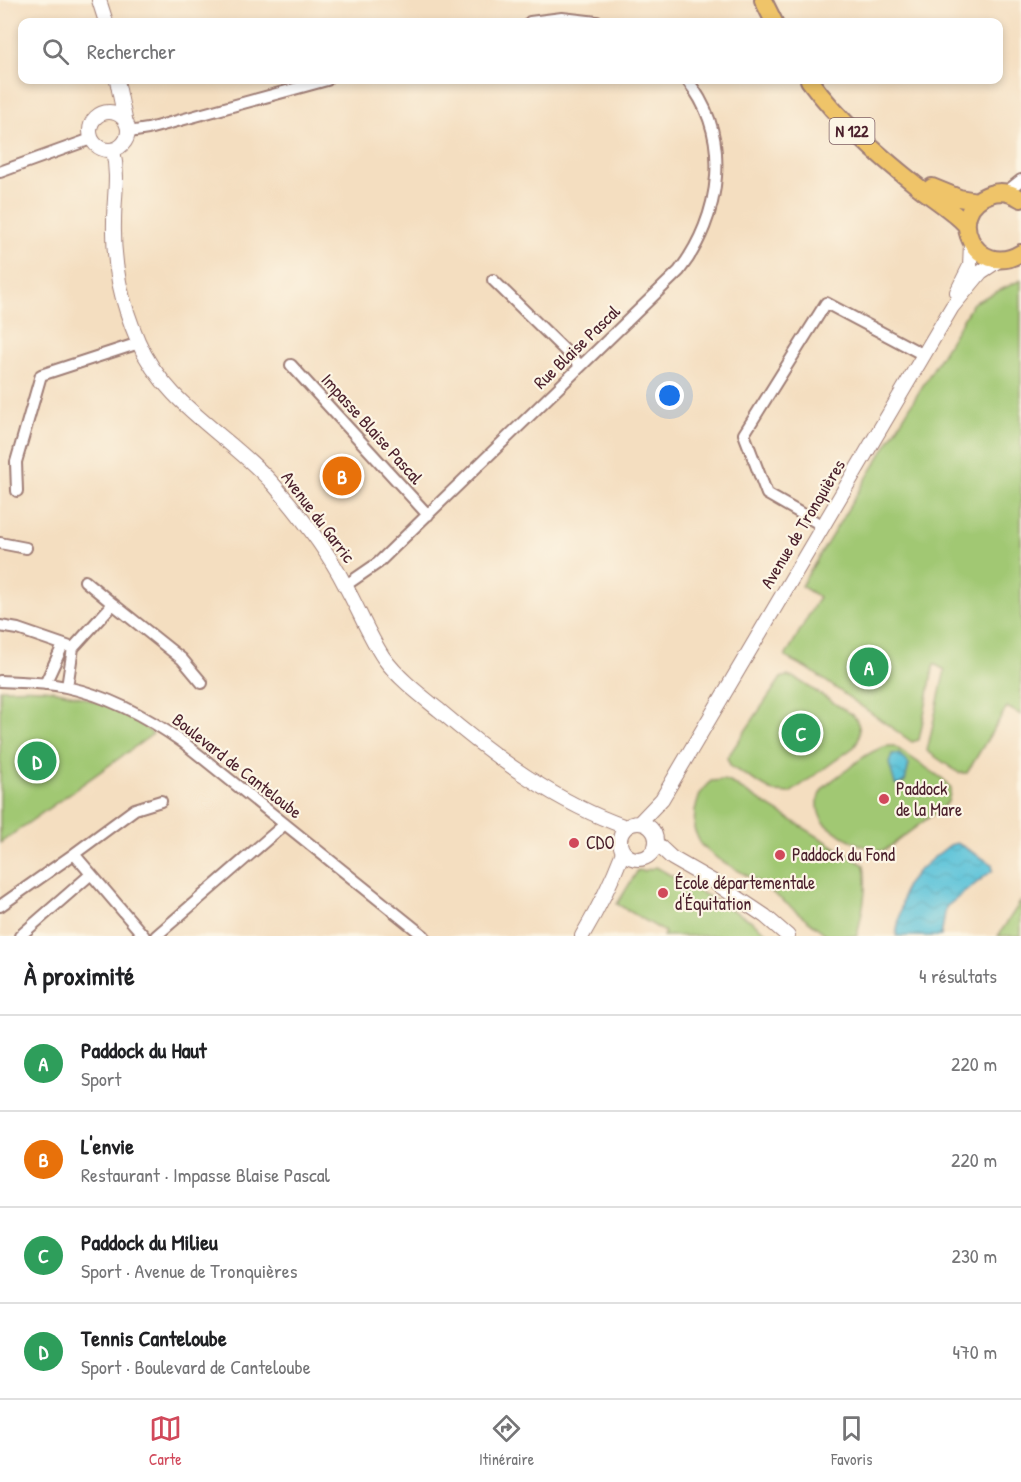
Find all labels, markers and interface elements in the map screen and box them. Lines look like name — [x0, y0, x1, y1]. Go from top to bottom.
search box — [18, 18, 1003, 84]
icon: search — [39, 35, 72, 68]
text: Rechercher — [87, 36, 176, 66]
road number: N 122 — [830, 118, 874, 144]
street label: Rue Blaise Pascal — [528, 299, 626, 394]
street label: Impasse Blaise Pascal — [317, 369, 427, 489]
your location — [655, 381, 684, 410]
pin: B — [322, 454, 362, 498]
street label: Avenue de Tronquières — [754, 454, 851, 593]
street label: Avenue du Garric — [276, 466, 361, 568]
pin: A — [850, 644, 888, 690]
street label: Boulevard de Canteloube — [167, 707, 307, 824]
pin: C — [782, 710, 820, 756]
pin: D — [18, 738, 57, 783]
place label: Paddock de la Mare — [896, 776, 962, 822]
marker: Paddock de la Mare — [877, 792, 891, 806]
place label: CDO — [586, 830, 614, 855]
marker: CDO — [567, 836, 581, 850]
place label: Paddock du Fond — [792, 842, 895, 867]
marker: Paddock du Fond — [773, 848, 787, 862]
place label: École départementale d'Équitation — [675, 870, 815, 916]
marker: École départementale d'Équitation — [656, 886, 670, 900]
text: À proximité — [24, 958, 135, 993]
text: 4 résultats — [919, 962, 997, 989]
text: Paddock du Haut — [81, 1035, 207, 1065]
text: A — [39, 1050, 48, 1077]
text: 220 m — [951, 1050, 997, 1077]
text: Sport — [81, 1065, 121, 1092]
text: L'envie — [81, 1131, 134, 1161]
text: B — [38, 1146, 49, 1173]
text: 220 m — [951, 1146, 997, 1173]
text: Restaurant · Impasse Blaise Pascal — [81, 1161, 330, 1188]
text: Paddock du Milieu — [81, 1227, 218, 1257]
text: C — [38, 1242, 49, 1269]
text: 230 m — [952, 1242, 997, 1269]
text: Sport · Avenue de Tronquières — [81, 1257, 297, 1284]
text: Tennis Canteloube — [81, 1323, 227, 1353]
text: D — [39, 1338, 48, 1365]
text: 470 m — [952, 1338, 997, 1365]
text: Sport · Boulevard de Canteloube — [81, 1353, 311, 1380]
tab: Carte — [149, 1412, 182, 1470]
tab: Itinéraire — [479, 1412, 534, 1470]
tab: Favoris — [831, 1412, 872, 1470]

